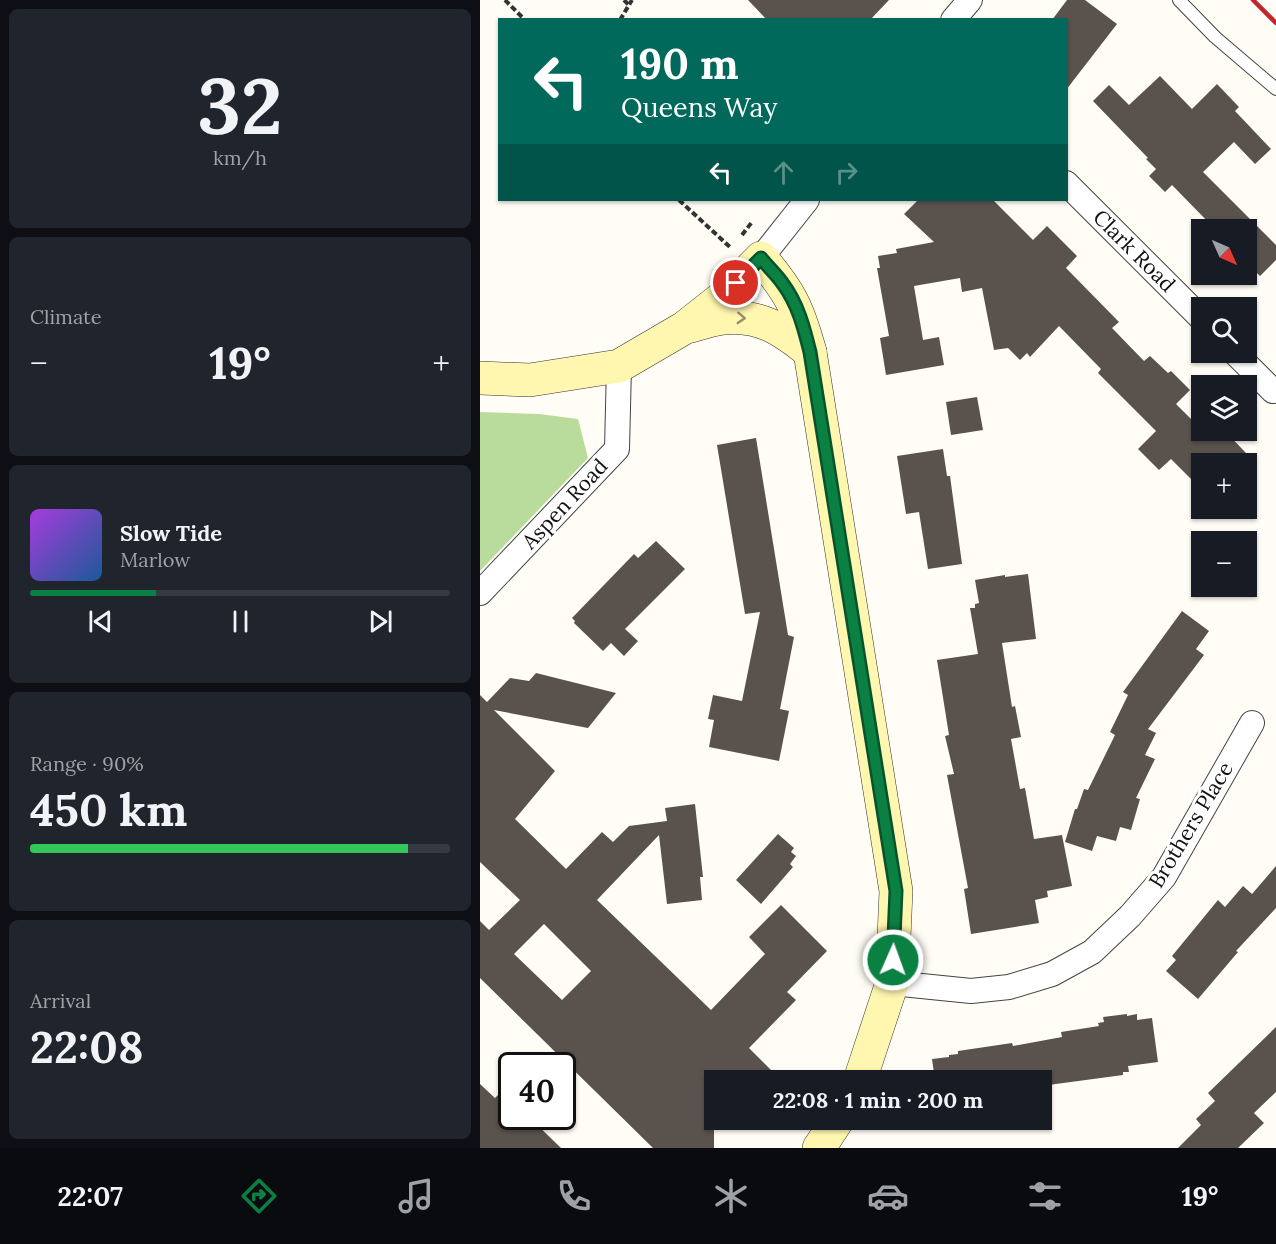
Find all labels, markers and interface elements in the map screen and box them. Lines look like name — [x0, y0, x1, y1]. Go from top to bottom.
text: 190 m — [621, 37, 739, 91]
icon: left — [522, 42, 600, 120]
text: 32 — [197, 56, 283, 155]
text: Queens Way — [621, 90, 777, 124]
text: km/h — [213, 145, 267, 170]
icon: left — [704, 156, 737, 189]
icon: ahead — [767, 156, 800, 189]
icon: right — [830, 156, 863, 189]
street label: Clark Road — [1087, 204, 1181, 298]
north arrow — [1191, 219, 1257, 285]
map controls — [1191, 219, 1257, 597]
pin — [710, 257, 761, 308]
icon: arrive — [719, 266, 752, 299]
button: search — [1191, 297, 1257, 363]
text: Climate — [30, 304, 102, 329]
one-way arrow — [737, 312, 746, 325]
text: 19° — [209, 334, 271, 391]
text: − — [30, 342, 48, 384]
text: + — [432, 342, 450, 384]
button: layers — [1191, 375, 1257, 441]
street label: Aspen Road — [515, 453, 613, 555]
button: + — [1191, 453, 1257, 519]
text: Slow Tide — [120, 519, 222, 547]
button: − — [1191, 531, 1257, 597]
text: Marlow — [120, 547, 190, 572]
icon: previous — [84, 605, 117, 638]
icon: pause — [224, 605, 257, 638]
icon: next — [364, 605, 397, 638]
text: Range · 90% — [30, 751, 144, 776]
street label: Brothers Place — [1142, 757, 1239, 893]
text: 450 km — [30, 781, 188, 838]
position arrow — [861, 928, 925, 992]
text: Arrival — [30, 988, 91, 1013]
text: 22:08 — [30, 1018, 144, 1075]
speed limit sign: 40 — [498, 1052, 576, 1130]
text: 22:08 · 1 min · 200 m — [773, 1086, 983, 1114]
icon: directions — [238, 1175, 280, 1217]
icon: music — [395, 1175, 437, 1217]
icon: phone — [553, 1175, 595, 1217]
icon: climate — [710, 1175, 752, 1217]
icon: car — [867, 1175, 909, 1217]
icon: filters — [1024, 1175, 1066, 1217]
text: 22:07 — [58, 1179, 123, 1213]
text: 19° — [1182, 1179, 1218, 1213]

